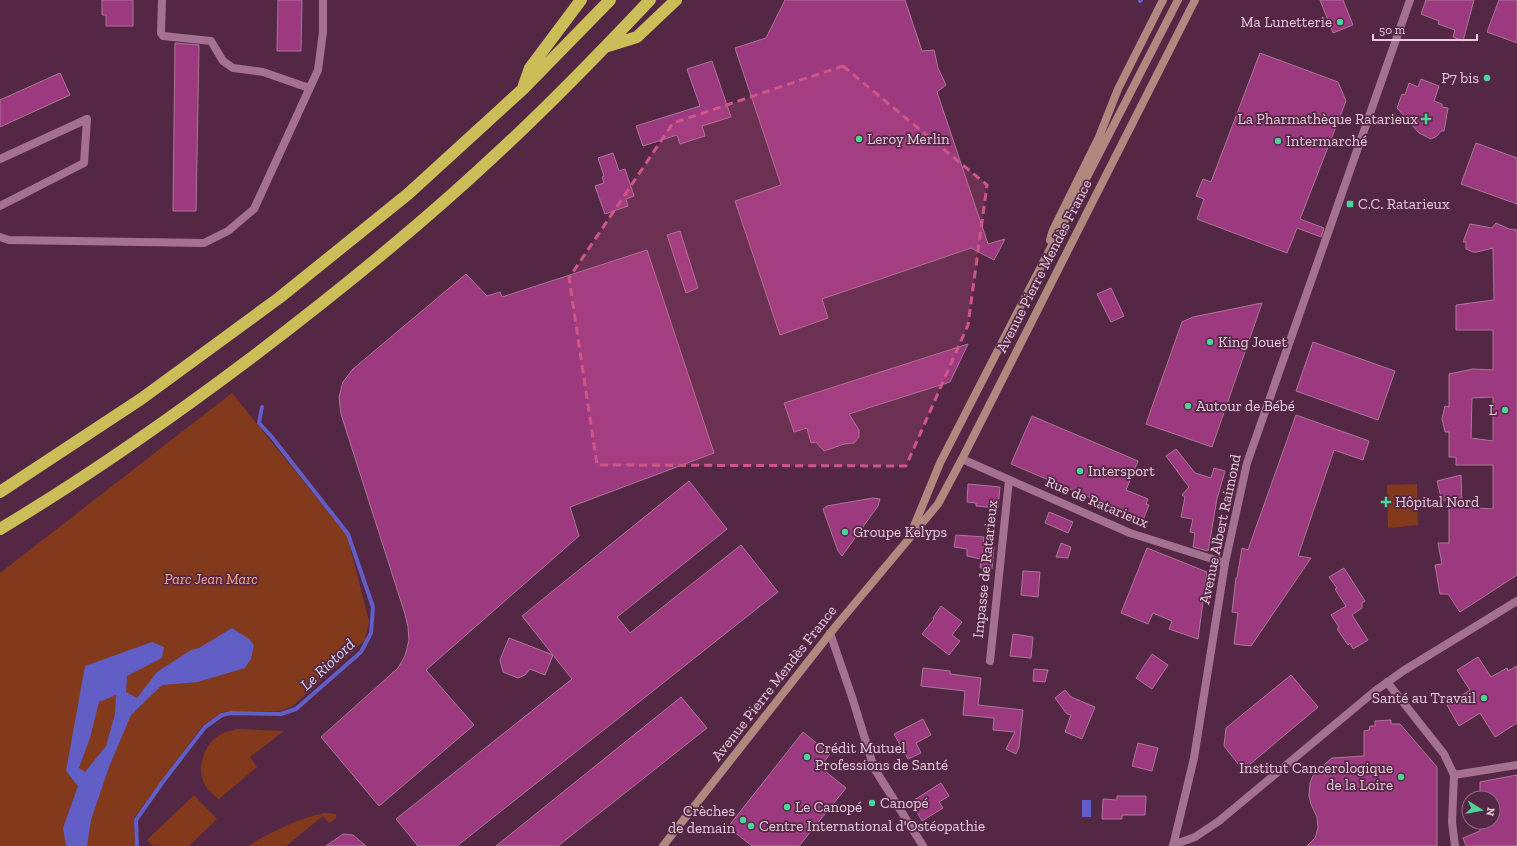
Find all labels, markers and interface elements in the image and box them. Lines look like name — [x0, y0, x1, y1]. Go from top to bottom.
place label: Ma Lunetterie — [1240, 13, 1332, 31]
scale bar — [1373, 16, 1477, 42]
marker: Ma Lunetterie — [1335, 17, 1345, 27]
text: 50 m — [1379, 23, 1406, 37]
place label: P7 bis — [1441, 69, 1479, 87]
marker: P7 bis — [1482, 73, 1492, 83]
place label: La Pharmathèque Ratarieux — [1238, 110, 1418, 128]
marker: La Pharmathèque Ratarieux — [1421, 114, 1431, 124]
place label: Leroy Merlin — [867, 130, 950, 148]
place label: Intermarché — [1286, 132, 1367, 150]
marker: Leroy Merlin — [854, 134, 864, 144]
marker: Intermarché — [1273, 136, 1283, 146]
street label: Avenue Pierre Mendès France — [992, 176, 1096, 356]
place label: C.C. Ratarieux — [1358, 195, 1450, 213]
marker: C.C. Ratarieux — [1345, 199, 1355, 209]
place label: King Jouet — [1218, 333, 1287, 351]
marker: King Jouet — [1205, 337, 1215, 347]
place label: Autour de Bébé — [1196, 397, 1295, 415]
marker: Autour de Bébé — [1183, 401, 1193, 411]
place label: L — [1489, 401, 1497, 419]
marker: L — [1500, 405, 1510, 415]
street label: Avenue Albert Raimond — [1195, 452, 1245, 606]
place label: Intersport — [1088, 462, 1155, 480]
marker: Intersport — [1075, 466, 1085, 476]
street label: Rue de Ratarieux — [1043, 472, 1151, 532]
place label: Hôpital Nord — [1395, 493, 1480, 511]
marker: Hôpital Nord — [1380, 496, 1392, 508]
street label: Impasse de Ratarieux — [969, 499, 1001, 639]
place label: Groupe Kelyps — [853, 523, 947, 541]
marker: Groupe Kelyps — [840, 527, 850, 537]
park label: Parc Jean Marc — [164, 570, 258, 588]
street label: Avenue Pierre Mendès France — [708, 602, 840, 764]
water label: Le Riotord — [296, 635, 358, 694]
place label: Santé au Travail — [1372, 689, 1476, 707]
marker: Santé au Travail — [1479, 693, 1489, 703]
place label: Crédit Mutuel Professions de Santé — [815, 739, 948, 774]
marker: Crédit Mutuel Professions de Santé — [802, 752, 812, 762]
place label: Institut Cancerologique de la Loire — [1239, 759, 1393, 794]
marker: Institut Cancerologique de la Loire — [1396, 772, 1406, 782]
north arrow — [1461, 790, 1501, 830]
place label: Canopé — [880, 794, 929, 812]
place label: Le Canopé — [795, 798, 862, 816]
marker: Canopé — [867, 798, 877, 808]
place label: Crèches de demain — [668, 802, 735, 837]
marker: Le Canopé — [782, 802, 792, 812]
text: N — [1483, 806, 1498, 818]
marker: Crèches de demain — [738, 815, 748, 825]
place label: Centre International d'Ostéopathie — [759, 817, 985, 835]
marker: Centre International d'Ostéopathie — [746, 821, 756, 831]

